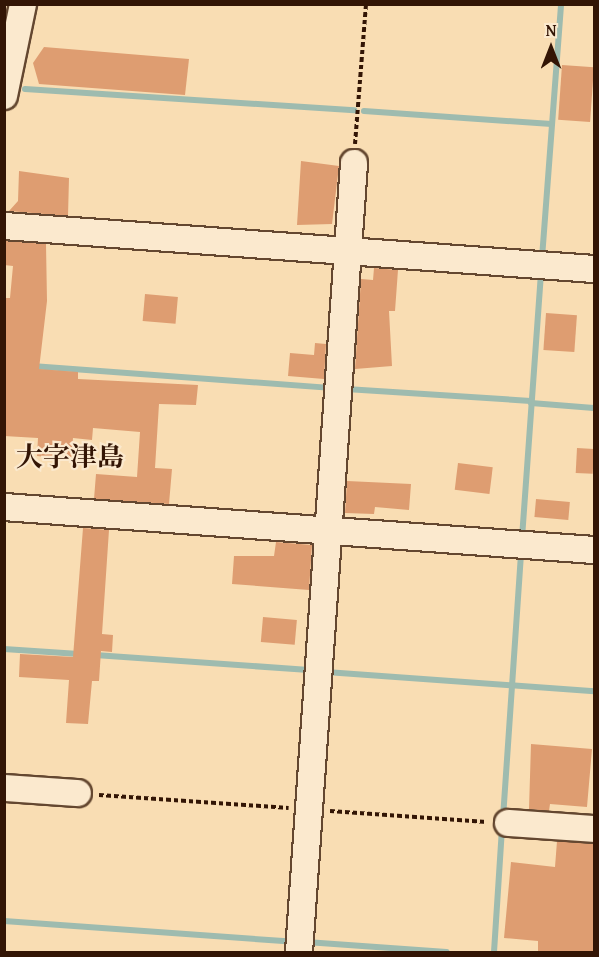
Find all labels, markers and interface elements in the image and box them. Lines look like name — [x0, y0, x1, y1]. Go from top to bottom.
north arrow — [521, 18, 581, 78]
text: N — [546, 18, 556, 42]
district label: 大字津島 — [16, 441, 124, 473]

